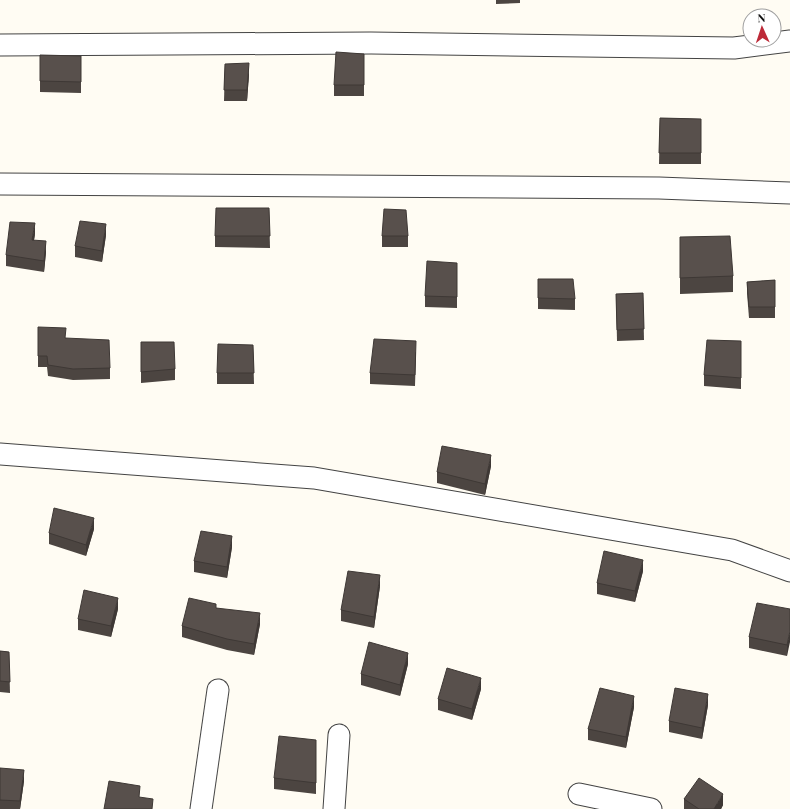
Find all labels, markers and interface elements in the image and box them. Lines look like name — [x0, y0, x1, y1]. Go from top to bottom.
north arrow — [742, 8, 782, 48]
text: N — [757, 10, 766, 25]

